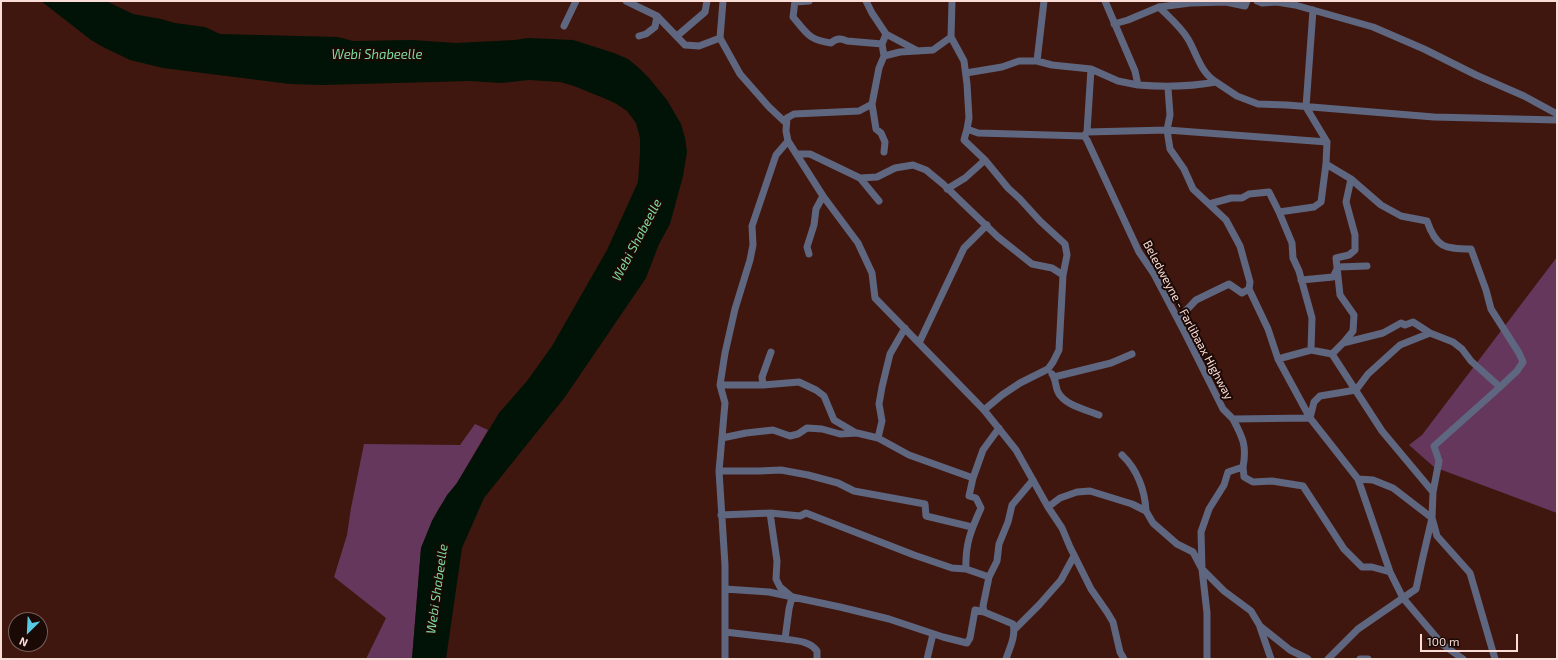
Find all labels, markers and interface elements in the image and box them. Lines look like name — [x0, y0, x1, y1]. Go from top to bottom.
water label: Webi Shabeelle — [332, 47, 422, 63]
water label: Webi Shabeelle — [609, 196, 665, 284]
street label: Beledweyne - Farlibaax Highway — [1140, 238, 1236, 402]
water label: Webi Shabeelle — [423, 543, 451, 635]
north arrow — [8, 612, 48, 652]
scale bar — [1422, 626, 1520, 652]
text: 100 m — [1427, 634, 1459, 648]
text: N — [17, 635, 30, 650]

